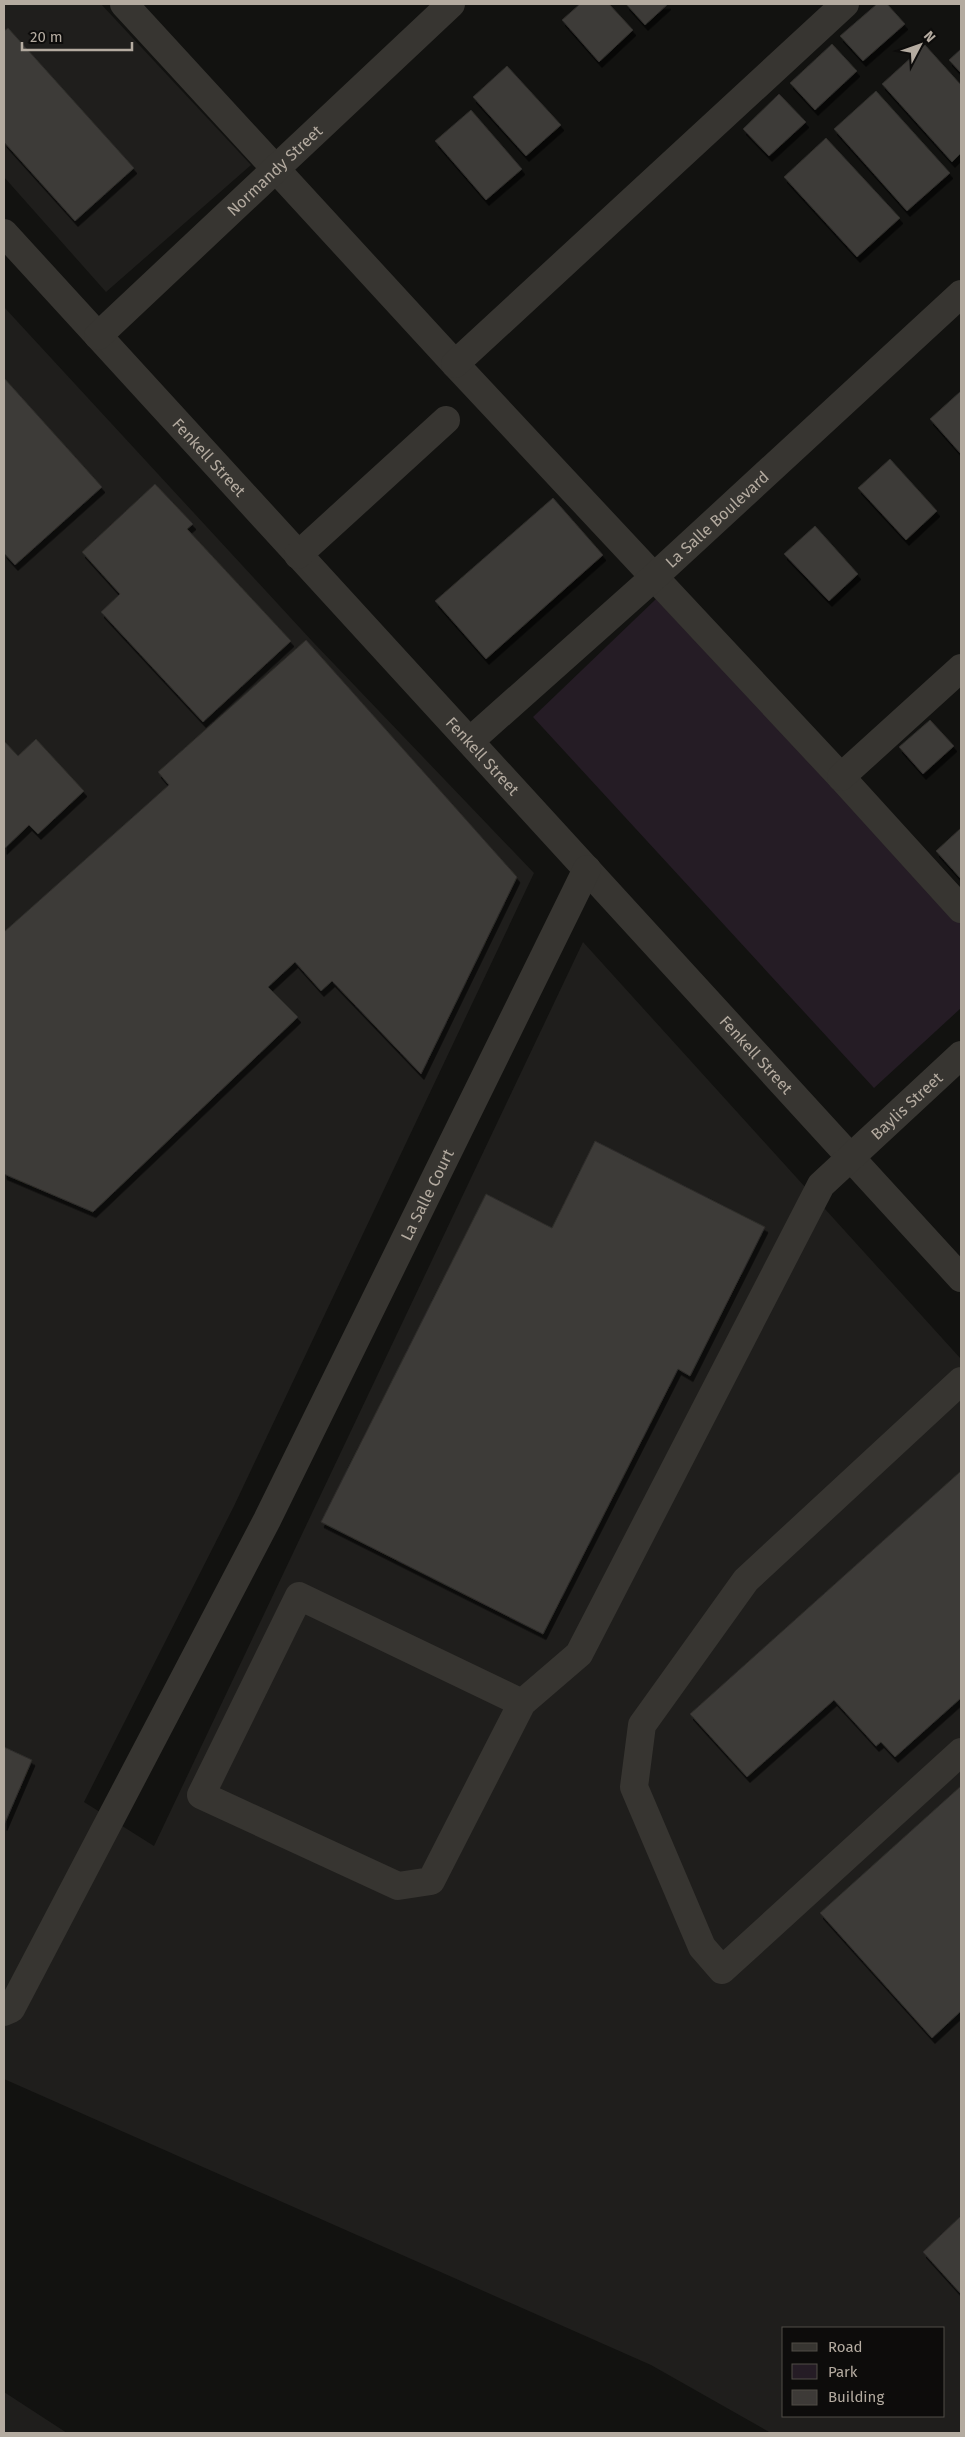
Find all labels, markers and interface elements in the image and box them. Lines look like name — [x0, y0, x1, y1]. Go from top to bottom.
scale bar — [22, 20, 132, 52]
north arrow — [895, 20, 945, 70]
text: 20 m — [30, 28, 63, 46]
text: N — [920, 28, 939, 46]
street label: Normandy Street — [223, 121, 326, 219]
street label: Fenkell Street — [169, 414, 250, 500]
street label: La Salle Boulevard — [661, 467, 772, 571]
street label: Fenkell Street — [442, 713, 524, 799]
street label: Fenkell Street — [716, 1012, 797, 1098]
street label: Baylis Street — [867, 1068, 946, 1143]
street label: La Salle Court — [396, 1146, 457, 1244]
legend — [782, 2327, 945, 2417]
text: Road — [828, 2338, 863, 2356]
text: Park — [828, 2363, 858, 2381]
text: Building — [828, 2388, 884, 2406]

